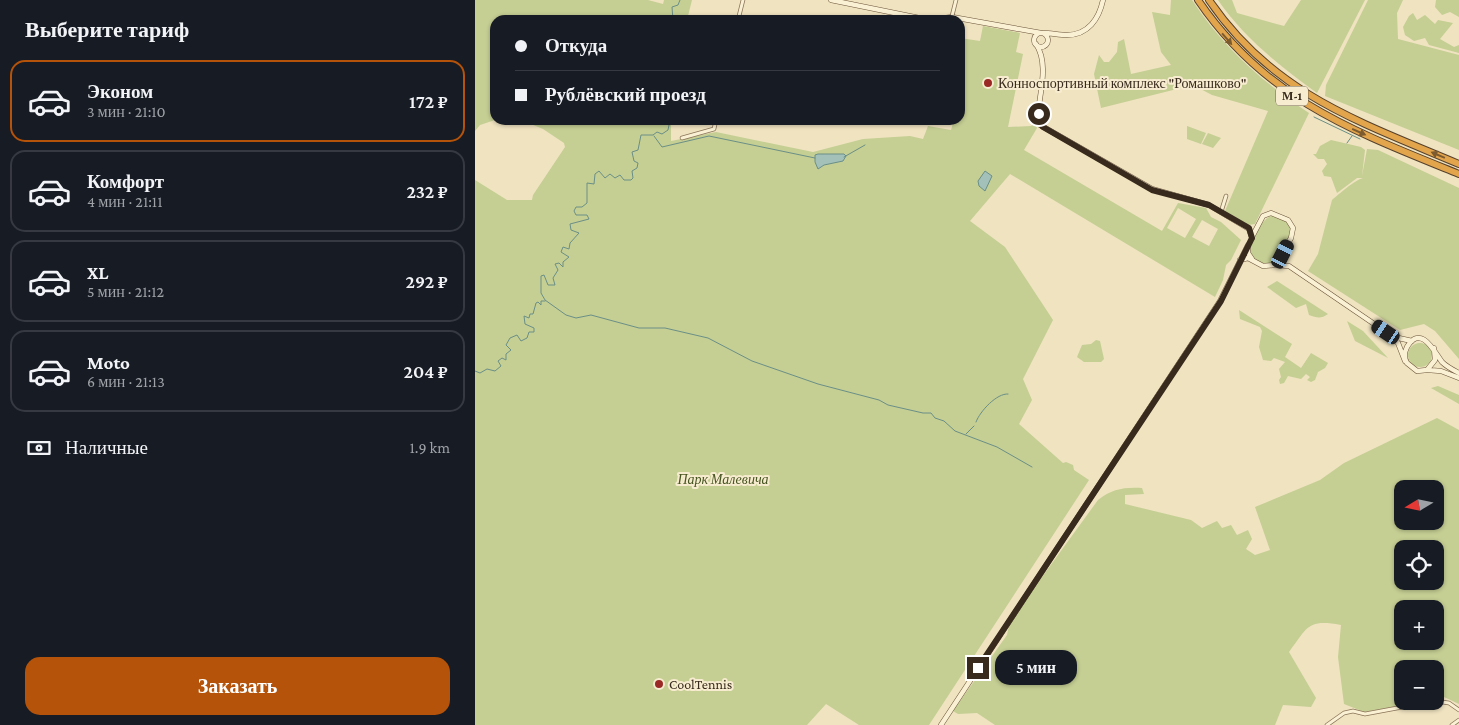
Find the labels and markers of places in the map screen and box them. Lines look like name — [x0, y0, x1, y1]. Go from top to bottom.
place label: Конноспортивный комплекс "Ромашково" — [998, 75, 1246, 91]
marker: Конноспортивный комплекс "Ромашково" — [982, 77, 994, 89]
place label: CoolTennis — [669, 676, 732, 692]
marker: CoolTennis — [653, 678, 665, 690]

